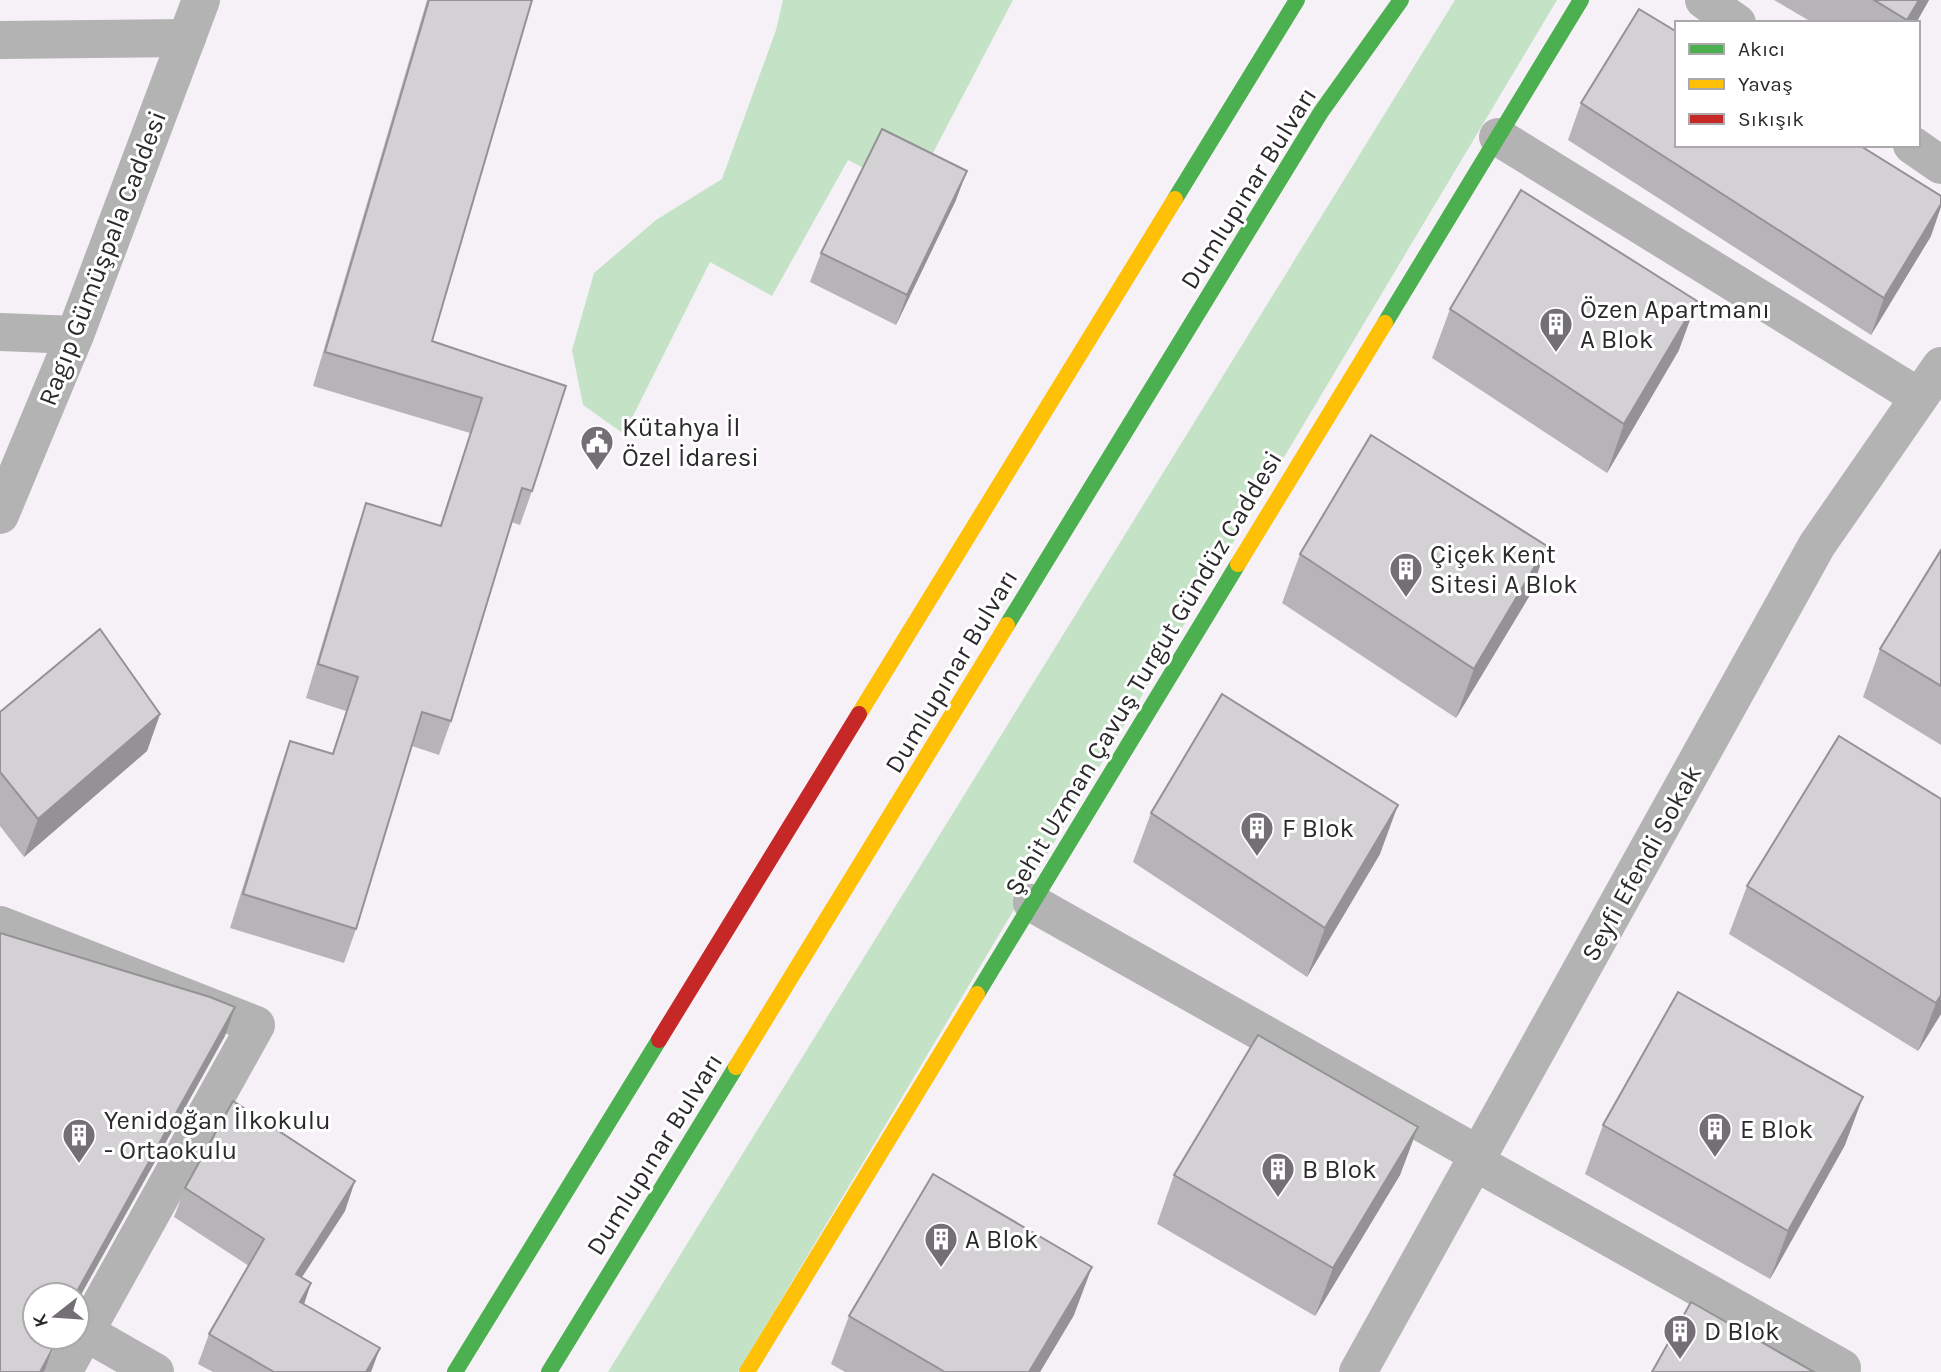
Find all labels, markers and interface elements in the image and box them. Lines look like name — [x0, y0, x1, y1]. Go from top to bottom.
legend — [1675, 21, 1920, 147]
text: Akıcı — [1738, 37, 1785, 61]
text: Yavaş — [1738, 72, 1793, 96]
street label: Dumlupınar Bulvarı — [1174, 81, 1323, 295]
street label: Ragıp Gümüşpala Caddesi — [32, 106, 173, 410]
text: Sıkışık — [1738, 107, 1804, 131]
place label: Özen Apartmanı A Blok — [1580, 294, 1770, 355]
building icon: Özen Apartmanı A Blok — [1537, 305, 1575, 354]
place label: Kütahya İl Özel İdaresi — [622, 412, 759, 473]
public building icon: Kütahya İl Özel İdaresi — [578, 423, 616, 472]
street label: Şehit Uzman Çavuş Turgut Gündüz Caddesi — [998, 445, 1289, 901]
place label: Çiçek Kent Sitesi A Blok — [1430, 539, 1578, 600]
building icon: Çiçek Kent Sitesi A Blok — [1387, 550, 1425, 599]
street label: Dumlupınar Bulvarı — [878, 564, 1025, 779]
street label: Seyfi Efendi Sokak — [1575, 760, 1708, 967]
building icon: F Blok — [1238, 809, 1276, 858]
place label: F Blok — [1282, 813, 1354, 844]
street label: Dumlupınar Bulvarı — [580, 1047, 729, 1261]
place label: Yenidoğan İlkokulu - Ortaokulu — [104, 1105, 331, 1166]
building icon: E Blok — [1696, 1110, 1734, 1159]
place label: E Blok — [1740, 1114, 1813, 1145]
building icon: Yenidoğan İlkokulu - Ortaokulu — [60, 1116, 98, 1165]
building icon: B Blok — [1259, 1150, 1297, 1199]
place label: B Blok — [1302, 1154, 1377, 1185]
building icon: A Blok — [922, 1220, 960, 1269]
place label: A Blok — [965, 1224, 1038, 1255]
north arrow — [21, 1281, 91, 1351]
text: K — [28, 1311, 53, 1330]
building icon: D Blok — [1661, 1312, 1699, 1361]
place label: D Blok — [1704, 1316, 1780, 1347]

